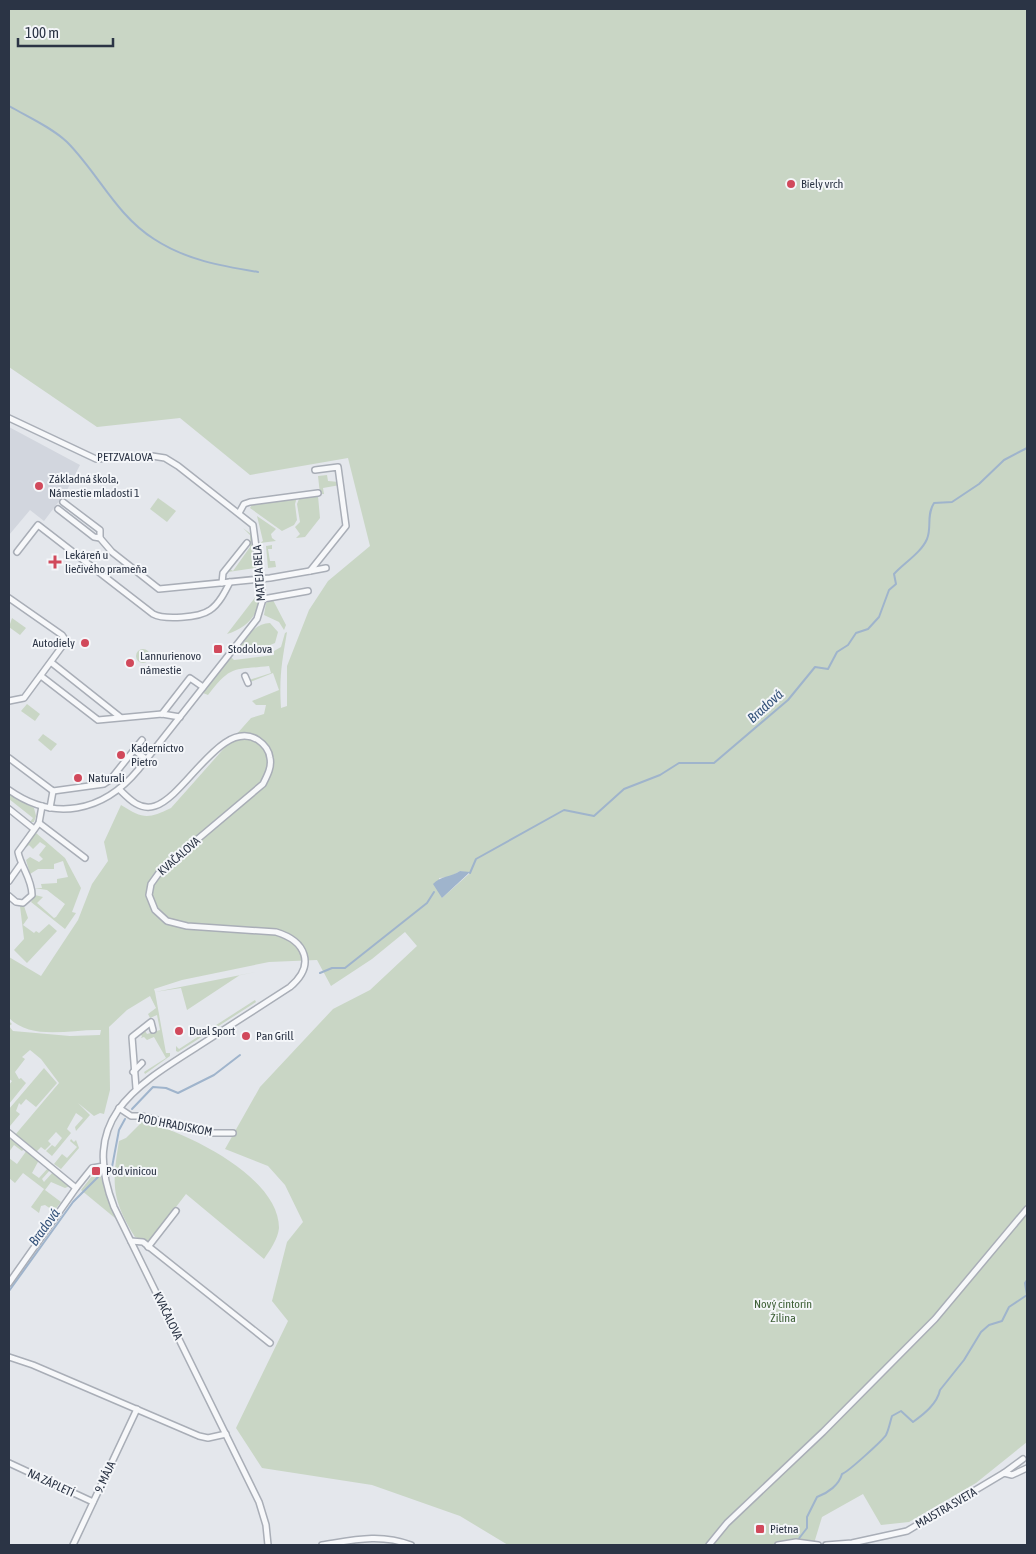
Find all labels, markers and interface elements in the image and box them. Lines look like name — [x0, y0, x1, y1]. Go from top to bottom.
scale bar — [18, 15, 112, 47]
text: 100 m — [25, 24, 59, 41]
place label: Biely vrch — [801, 177, 843, 191]
marker: Biely vrch — [785, 178, 797, 190]
street label: PETZVALOVA — [97, 450, 153, 464]
place label: Základná škola, Námestie mladosti 1 — [49, 472, 140, 500]
marker: Základná škola, Námestie mladosti 1 — [33, 480, 45, 492]
street label: MATEJA BELA — [250, 544, 268, 602]
place label: Lekáreň u liečivého prameňa — [65, 548, 147, 576]
marker: Lekáreň u liečivého prameňa — [49, 556, 61, 568]
place label: Autodiely — [32, 636, 75, 650]
marker: Autodiely — [79, 637, 91, 649]
place label: Stodolova — [228, 642, 272, 656]
marker: Stodolova — [212, 643, 224, 655]
place label: Lannurienovo námestie — [140, 649, 202, 677]
marker: Lannurienovo námestie — [124, 657, 136, 669]
water label: Bradová — [744, 686, 786, 726]
place label: Kaderníctvo Pietro — [131, 741, 184, 769]
marker: Kaderníctvo Pietro — [115, 749, 127, 761]
place label: Naturali — [88, 771, 125, 785]
marker: Naturali — [72, 772, 84, 784]
street label: KVAČALOVA — [155, 834, 203, 878]
place label: Dual Sport — [189, 1024, 236, 1038]
marker: Dual Sport — [173, 1025, 185, 1037]
place label: Pan Grill — [256, 1029, 295, 1043]
marker: Pan Grill — [240, 1030, 252, 1042]
street label: POD HRADISKOM — [137, 1111, 213, 1139]
place label: Pod vinicou — [106, 1164, 157, 1178]
marker: Pod vinicou — [90, 1165, 102, 1177]
water label: Bradová — [25, 1205, 63, 1249]
street label: KVAČALOVA — [150, 1290, 186, 1342]
park label: Nový cintorín Žilina — [754, 1297, 812, 1325]
street label: 9. MÁJA — [92, 1459, 118, 1495]
street label: NA ZÁPLETÍ — [25, 1466, 77, 1500]
street label: MAJSTRA SVETA — [913, 1485, 979, 1531]
place label: Pietna — [770, 1522, 799, 1536]
marker: Pietna — [754, 1523, 766, 1535]

